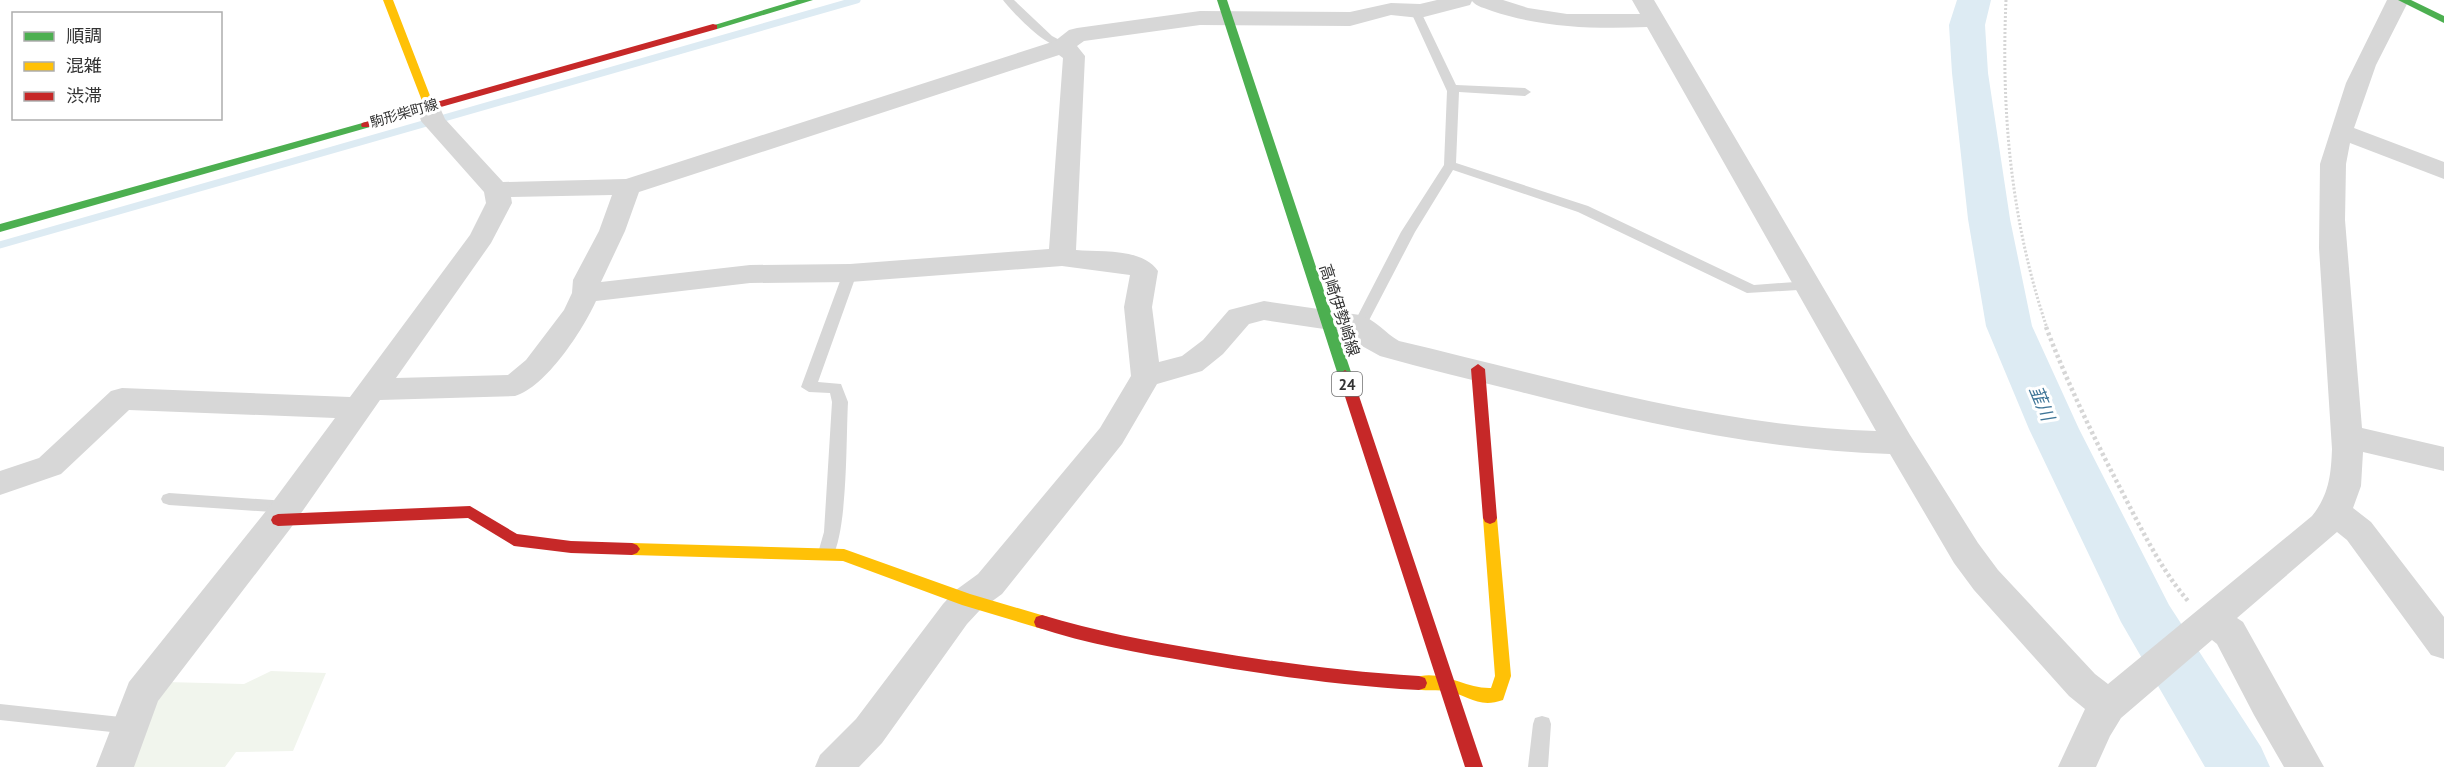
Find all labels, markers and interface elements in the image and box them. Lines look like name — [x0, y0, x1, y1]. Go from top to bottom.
legend — [12, 12, 222, 120]
text: 順調 — [66, 24, 102, 47]
text: 混雑 — [66, 54, 102, 77]
text: 渋滞 — [66, 84, 102, 107]
street label: 駒形柴町線 — [368, 95, 440, 131]
street label: 高崎伊勢崎線 — [1316, 261, 1364, 359]
road number: 24 — [1332, 372, 1362, 396]
water label: 韮川 — [2024, 382, 2060, 426]

